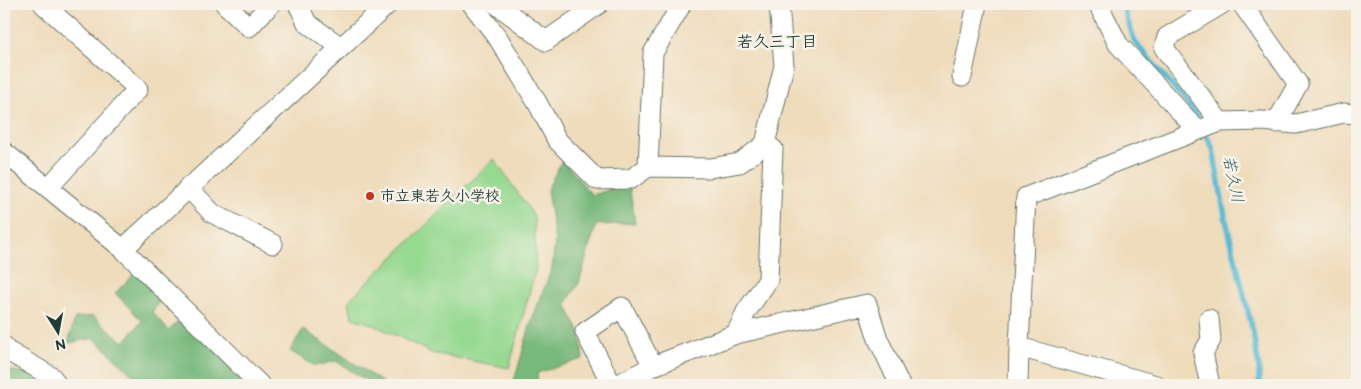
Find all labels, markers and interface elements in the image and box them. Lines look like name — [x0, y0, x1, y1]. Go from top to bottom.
district label: 若久三丁目 — [737, 33, 817, 52]
water label: 若久川 — [1218, 154, 1247, 205]
place label: 市立東若久小学校 — [380, 187, 500, 206]
marker: 市立東若久小学校 — [364, 190, 376, 202]
north arrow — [32, 306, 82, 356]
text: N — [54, 335, 67, 354]

